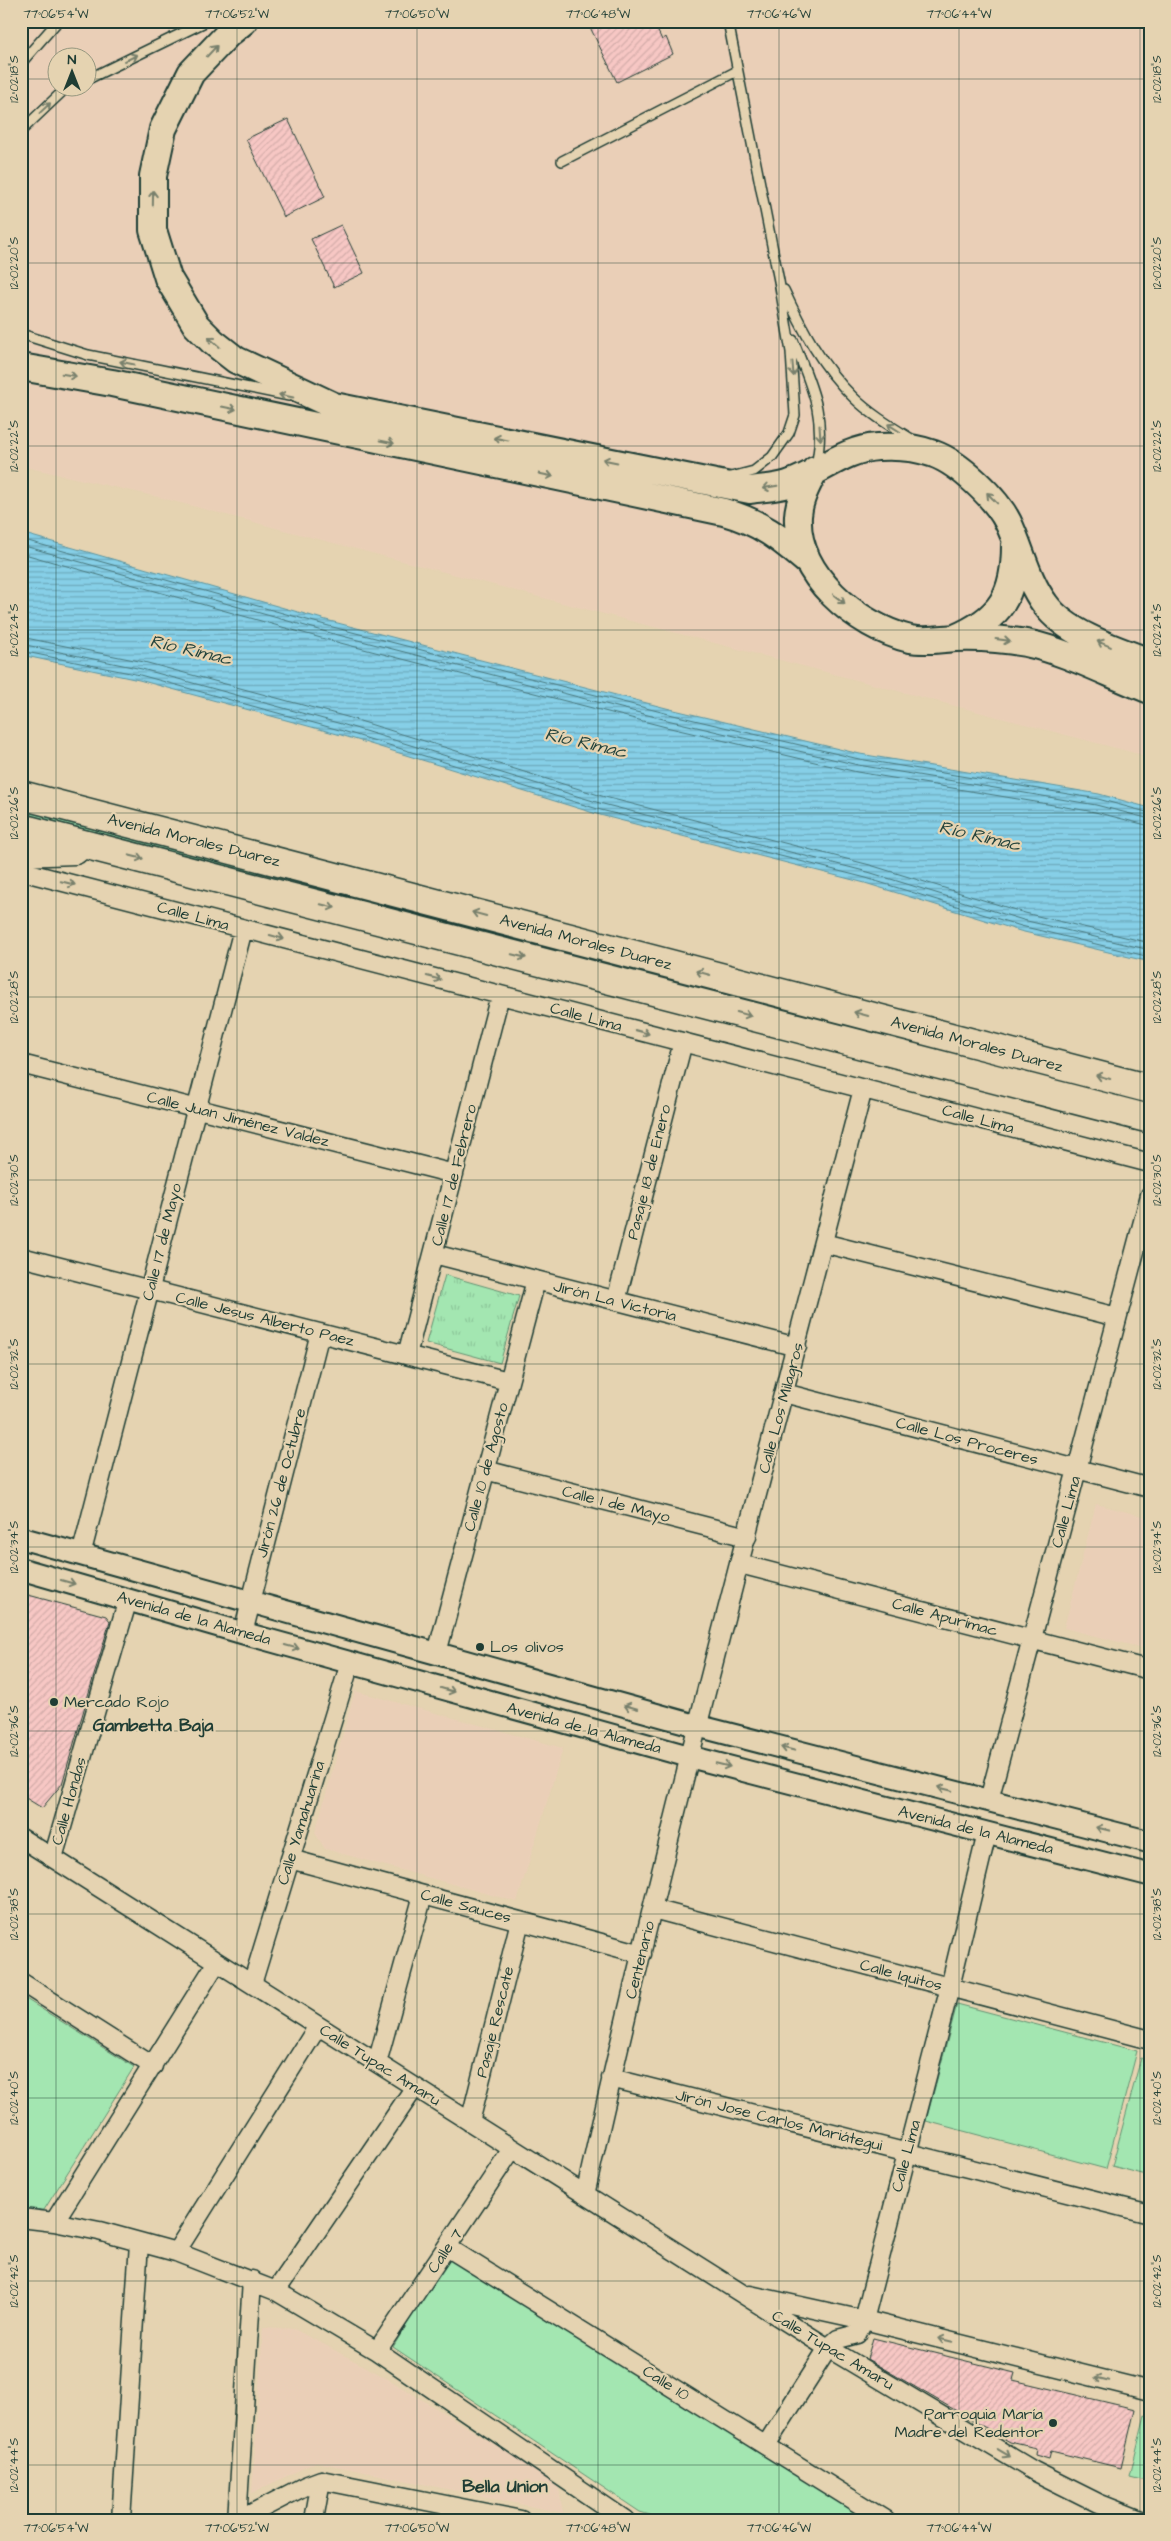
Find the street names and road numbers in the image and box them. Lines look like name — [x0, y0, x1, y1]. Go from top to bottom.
street label: Avenida Morales Duarez — [105, 808, 283, 872]
street label: Calle Lima — [155, 896, 231, 936]
street label: Avenida Morales Duarez — [498, 908, 675, 976]
street label: Calle Lima — [548, 997, 624, 1037]
street label: Avenida Morales Duarez — [889, 1010, 1066, 1078]
street label: Calle Juan Jiménez Valdez — [145, 1086, 332, 1152]
street label: Calle Lima — [940, 1099, 1016, 1139]
street label: Calle 17 de Febrero — [426, 1102, 482, 1248]
street label: Pasaje 18 de Enero — [622, 1102, 676, 1242]
street label: Calle 17 de Mayo — [137, 1181, 188, 1303]
street label: Jirón La Victoria — [551, 1275, 679, 1327]
street label: Calle Jesus Alberto Paez — [173, 1286, 357, 1352]
street label: Calle Los Milagros — [753, 1340, 810, 1476]
street label: Calle 10 de Agosto — [458, 1400, 515, 1534]
street label: Jirón 26 de Octubre — [250, 1405, 312, 1560]
street label: Calle Los Proceres — [893, 1411, 1041, 1471]
street label: Calle Lima — [1046, 1474, 1086, 1550]
street label: Calle 1 de Mayo — [560, 1480, 672, 1529]
street label: Avenida de la Alameda — [115, 1586, 273, 1650]
street label: Calle Apurímac — [890, 1592, 1000, 1642]
street label: Avenida de la Alameda — [504, 1697, 664, 1759]
street label: Calle Hondas — [46, 1754, 92, 1848]
street label: Calle Yamahuarina — [272, 1758, 330, 1888]
street label: Avenida de la Alameda — [896, 1800, 1056, 1860]
street label: Calle Sauces — [418, 1883, 514, 1929]
street label: Centenario — [620, 1919, 660, 2001]
street label: Calle Iquitos — [857, 1953, 945, 1997]
street label: Pasaje Rescate — [471, 1964, 520, 2080]
street label: Calle Tupac Amaru — [315, 2019, 445, 2111]
street label: Jirón Jose Carlos Mariátegui — [673, 2084, 885, 2158]
street label: Calle Lima — [886, 2118, 926, 2194]
street label: Calle 7 — [422, 2224, 468, 2278]
street label: Calle Tupac Amaru — [768, 2305, 898, 2395]
street label: Calle 10 — [638, 2360, 694, 2406]

